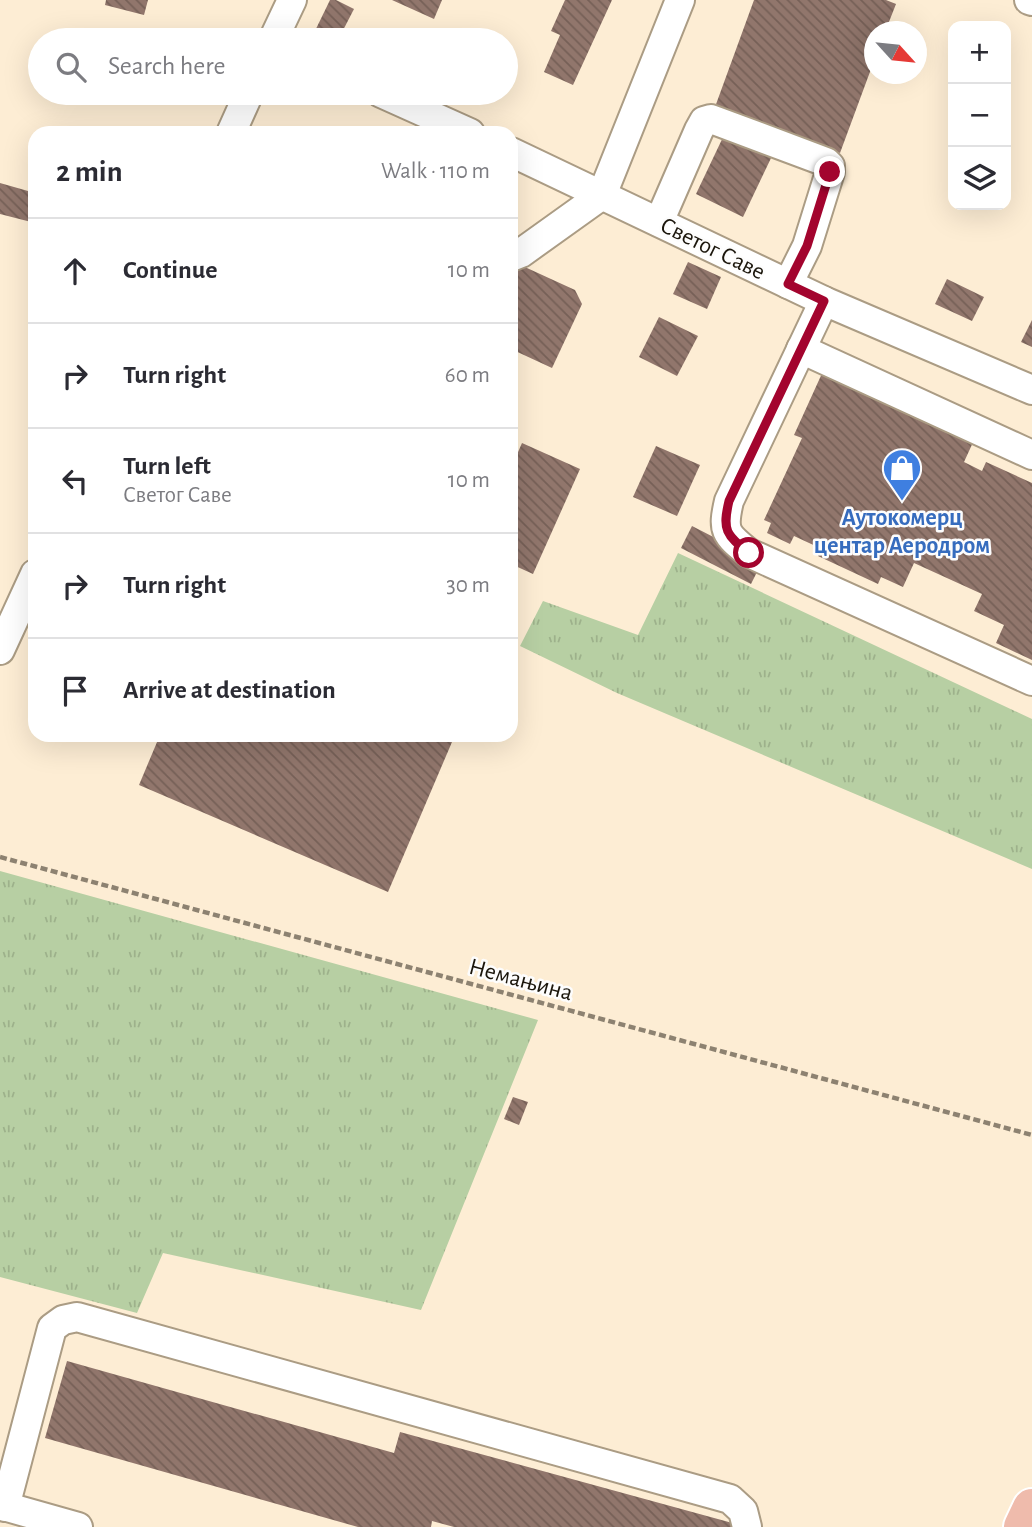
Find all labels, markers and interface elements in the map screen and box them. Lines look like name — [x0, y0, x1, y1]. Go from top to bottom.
north arrow — [864, 21, 927, 84]
map controls — [948, 21, 1011, 210]
button: + — [948, 21, 1011, 84]
search box — [28, 28, 518, 105]
icon: search — [52, 48, 90, 86]
text: Search here — [108, 53, 226, 79]
button: − — [948, 84, 1011, 147]
button: layers — [948, 147, 1011, 210]
route end — [814, 156, 845, 187]
text: 2 min — [56, 157, 123, 187]
text: Walk · 110 m — [381, 160, 490, 183]
street label: Светог Саве — [656, 213, 769, 285]
icon: ahead — [56, 252, 94, 290]
text: Continue — [123, 257, 218, 283]
text: 10 m — [448, 259, 490, 282]
icon: right — [56, 357, 94, 395]
text: Turn right — [123, 362, 226, 388]
text: 60 m — [445, 364, 490, 387]
shop icon: Аутокомерц центар Аеродром — [881, 447, 923, 502]
text: Turn left — [123, 453, 211, 479]
icon: left — [56, 462, 94, 500]
text: 10 m — [448, 469, 490, 492]
text: Светог Саве — [123, 484, 232, 507]
place label: Аутокомерц центар Аеродром — [814, 506, 990, 558]
route start — [733, 537, 764, 568]
icon: right — [56, 567, 94, 605]
text: Turn right — [123, 572, 226, 598]
text: 30 m — [446, 574, 490, 597]
icon: arrive — [56, 672, 94, 710]
text: Arrive at destination — [123, 677, 336, 703]
street label: Немањина — [466, 955, 575, 1005]

